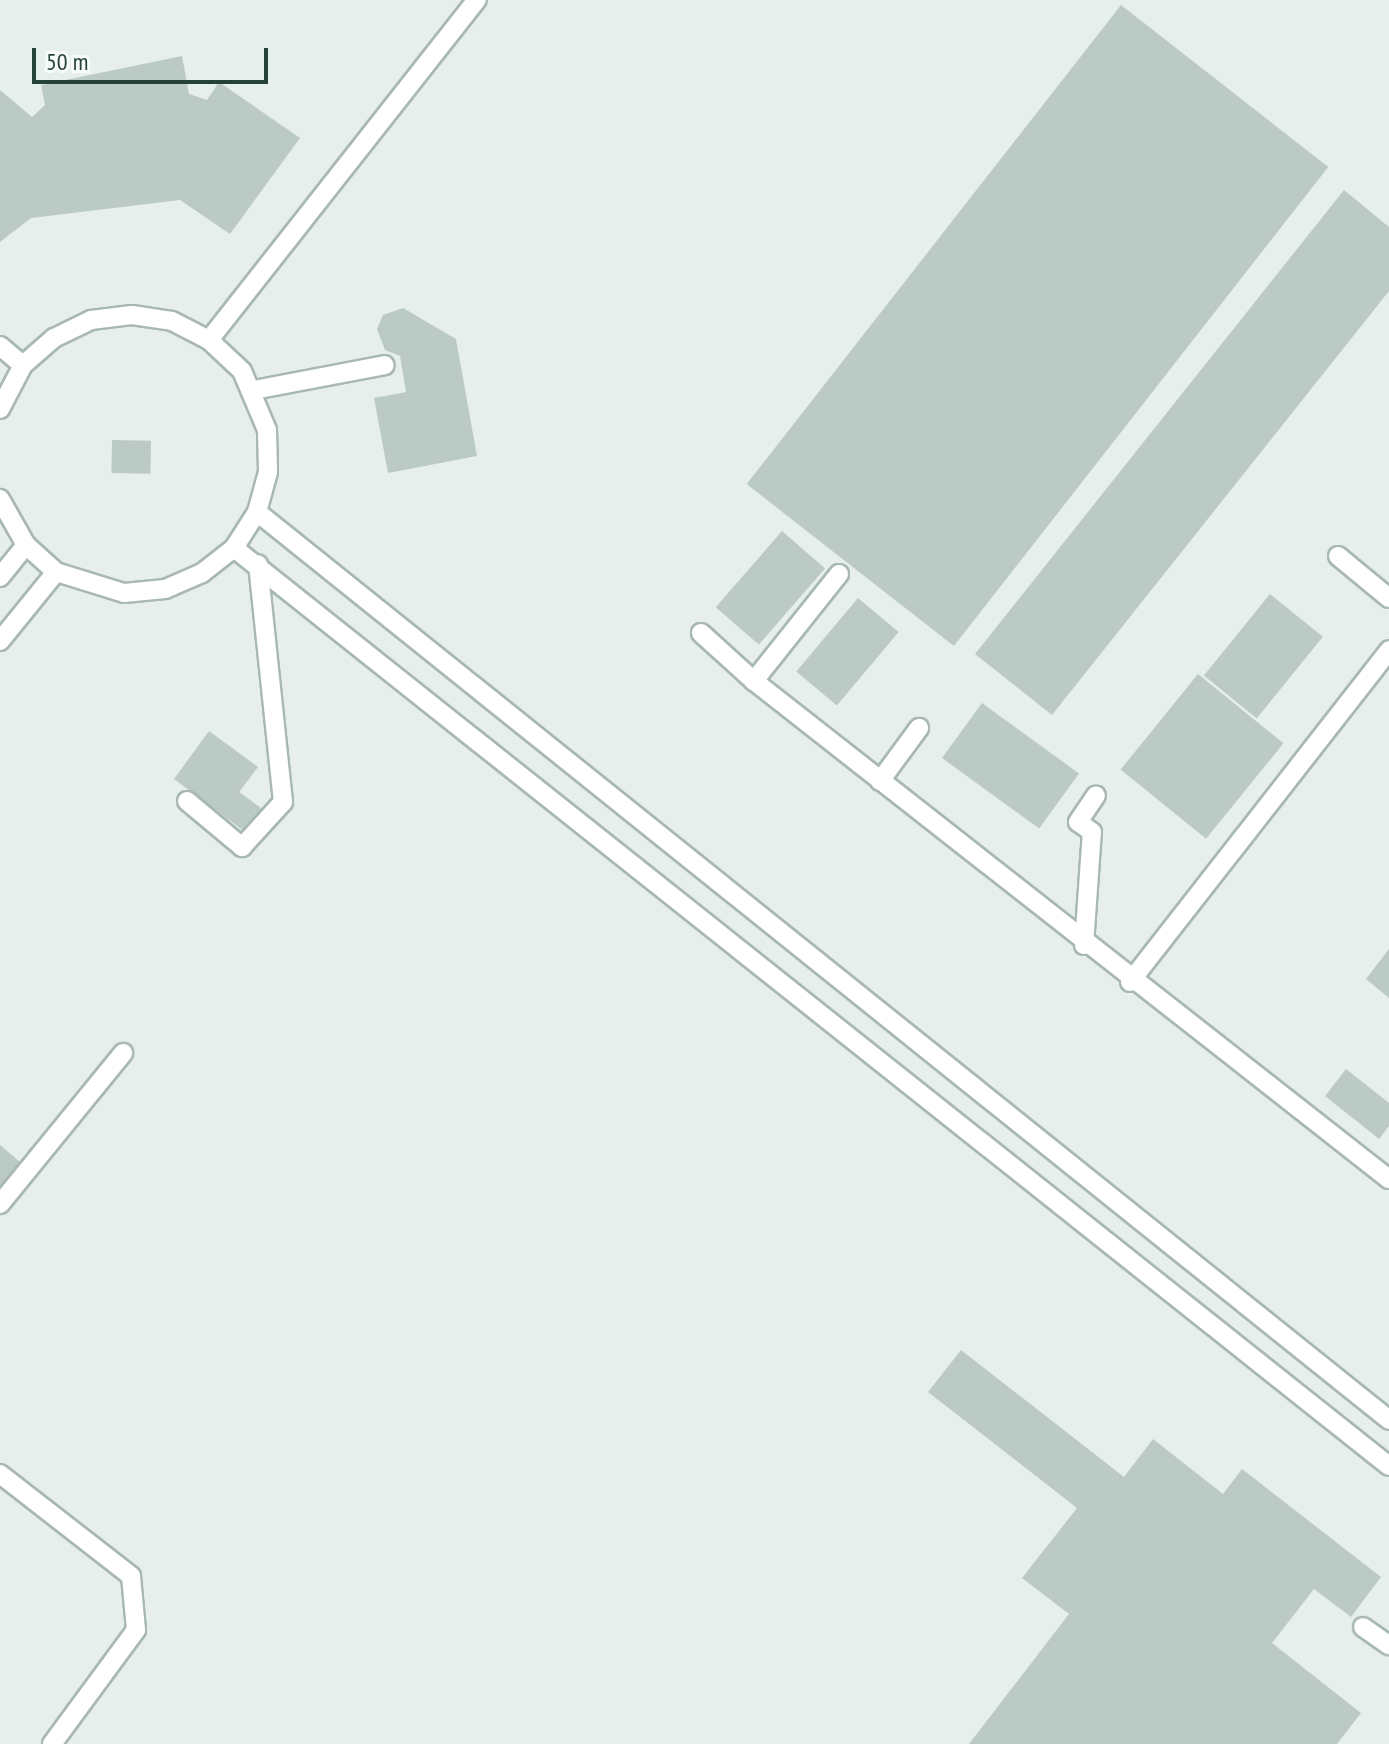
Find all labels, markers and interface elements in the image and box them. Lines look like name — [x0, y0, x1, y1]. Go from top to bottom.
scale bar — [36, 32, 272, 82]
text: 50 m — [46, 46, 88, 77]

